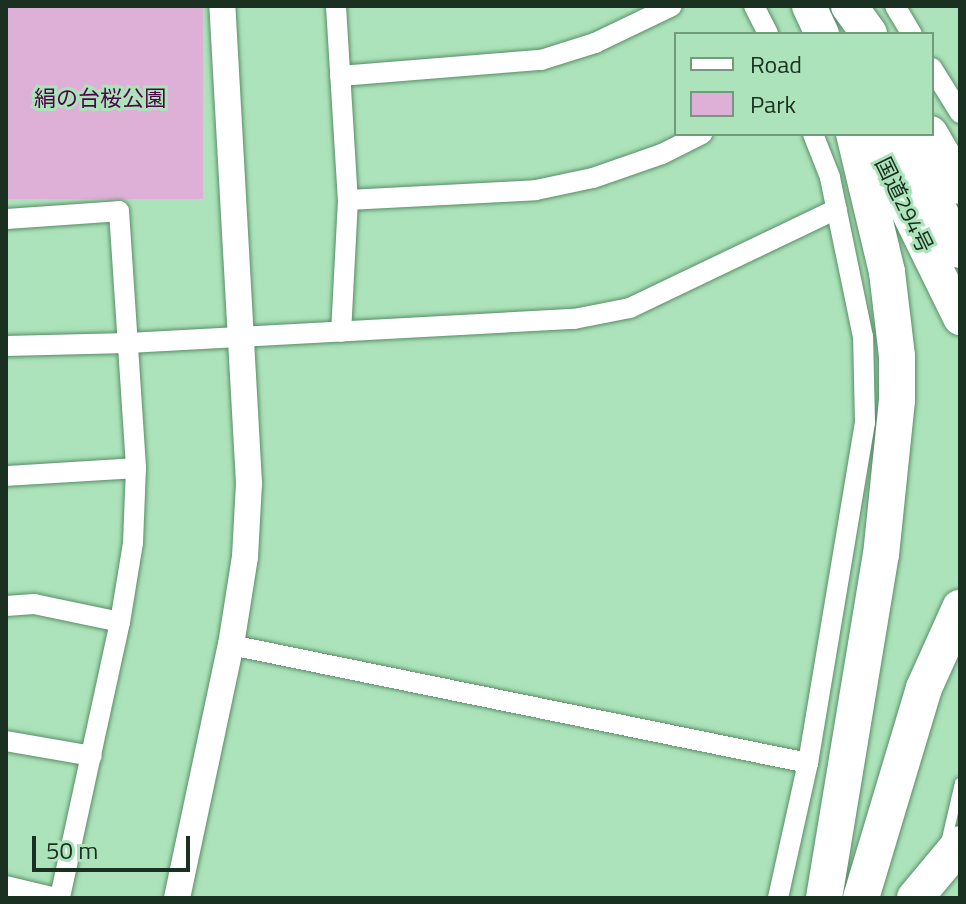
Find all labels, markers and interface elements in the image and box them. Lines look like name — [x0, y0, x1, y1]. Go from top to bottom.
legend — [674, 32, 934, 136]
text: Road — [750, 46, 802, 82]
park label: 絹の台桜公園 — [34, 86, 166, 112]
text: Park — [750, 86, 796, 122]
street label: 国道294号 — [870, 153, 938, 257]
scale bar — [36, 820, 194, 870]
text: 50 m — [46, 832, 98, 868]

